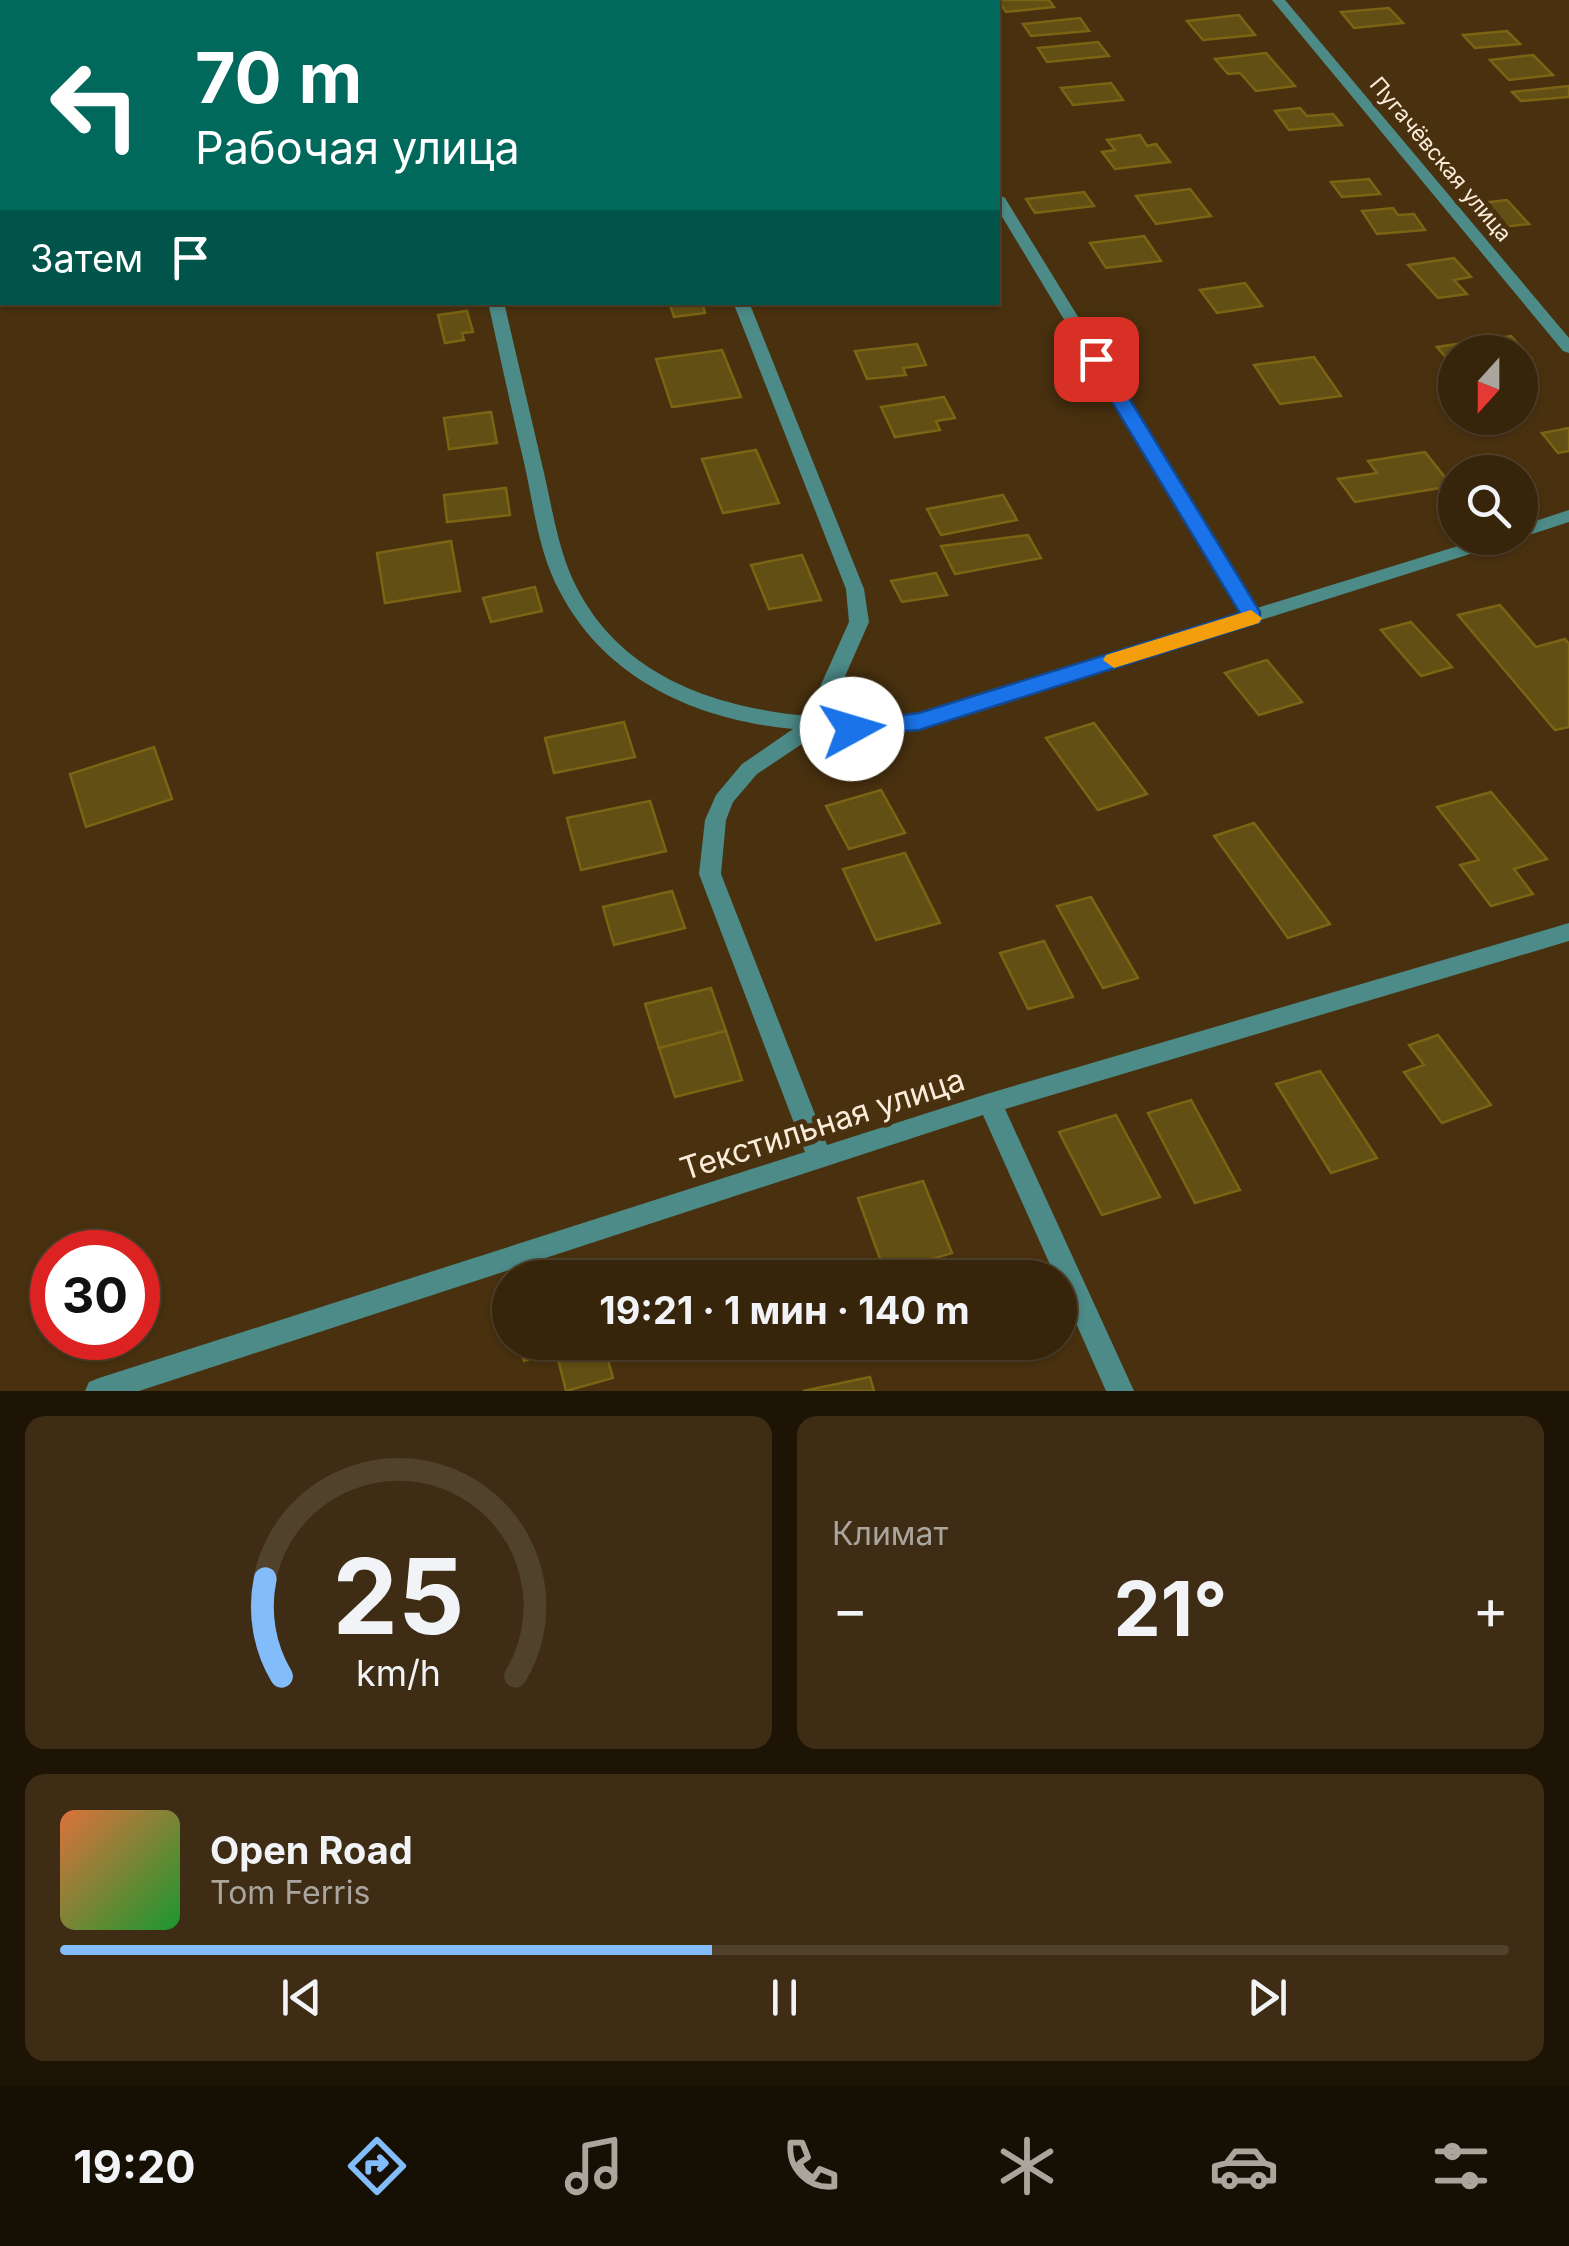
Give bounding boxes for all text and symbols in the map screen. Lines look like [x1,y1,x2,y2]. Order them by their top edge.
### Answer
text: 70 m [195,35,362,120]
icon: left [30,40,160,170]
street label: Пугачёвская улица [1365,72,1517,246]
text: Рабочая улица [195,120,520,175]
icon: arrive [163,230,218,285]
text: Затем [30,235,143,281]
pin [1054,317,1139,402]
icon: arrive [1069,332,1124,387]
north arrow [1438,335,1538,435]
map controls [1438,335,1538,555]
button: search [1438,455,1538,555]
position arrow [800,677,904,781]
street label: Текстильная улица [675,1060,969,1188]
speed limit sign: 30 [30,1230,160,1360]
text: 19:21 · 1 мин · 140 m [599,1287,970,1333]
text: Климат [832,1514,948,1553]
text: 25 [333,1533,464,1659]
text: 21° [1113,1563,1228,1654]
text: − [832,1576,868,1642]
text: + [1473,1576,1509,1642]
text: km/h [356,1651,441,1695]
text: Open Road [210,1827,413,1873]
text: Tom Ferris [210,1873,370,1912]
icon: previous [274,1970,329,2025]
icon: pause [757,1970,812,2025]
icon: next [1240,1970,1295,2025]
icon: directions [342,2131,412,2201]
icon: music [559,2131,629,2201]
icon: phone [776,2131,846,2201]
icon: climate [992,2131,1062,2201]
icon: car [1209,2131,1279,2201]
icon: filters [1426,2131,1496,2201]
text: 19:20 [73,2139,196,2194]

